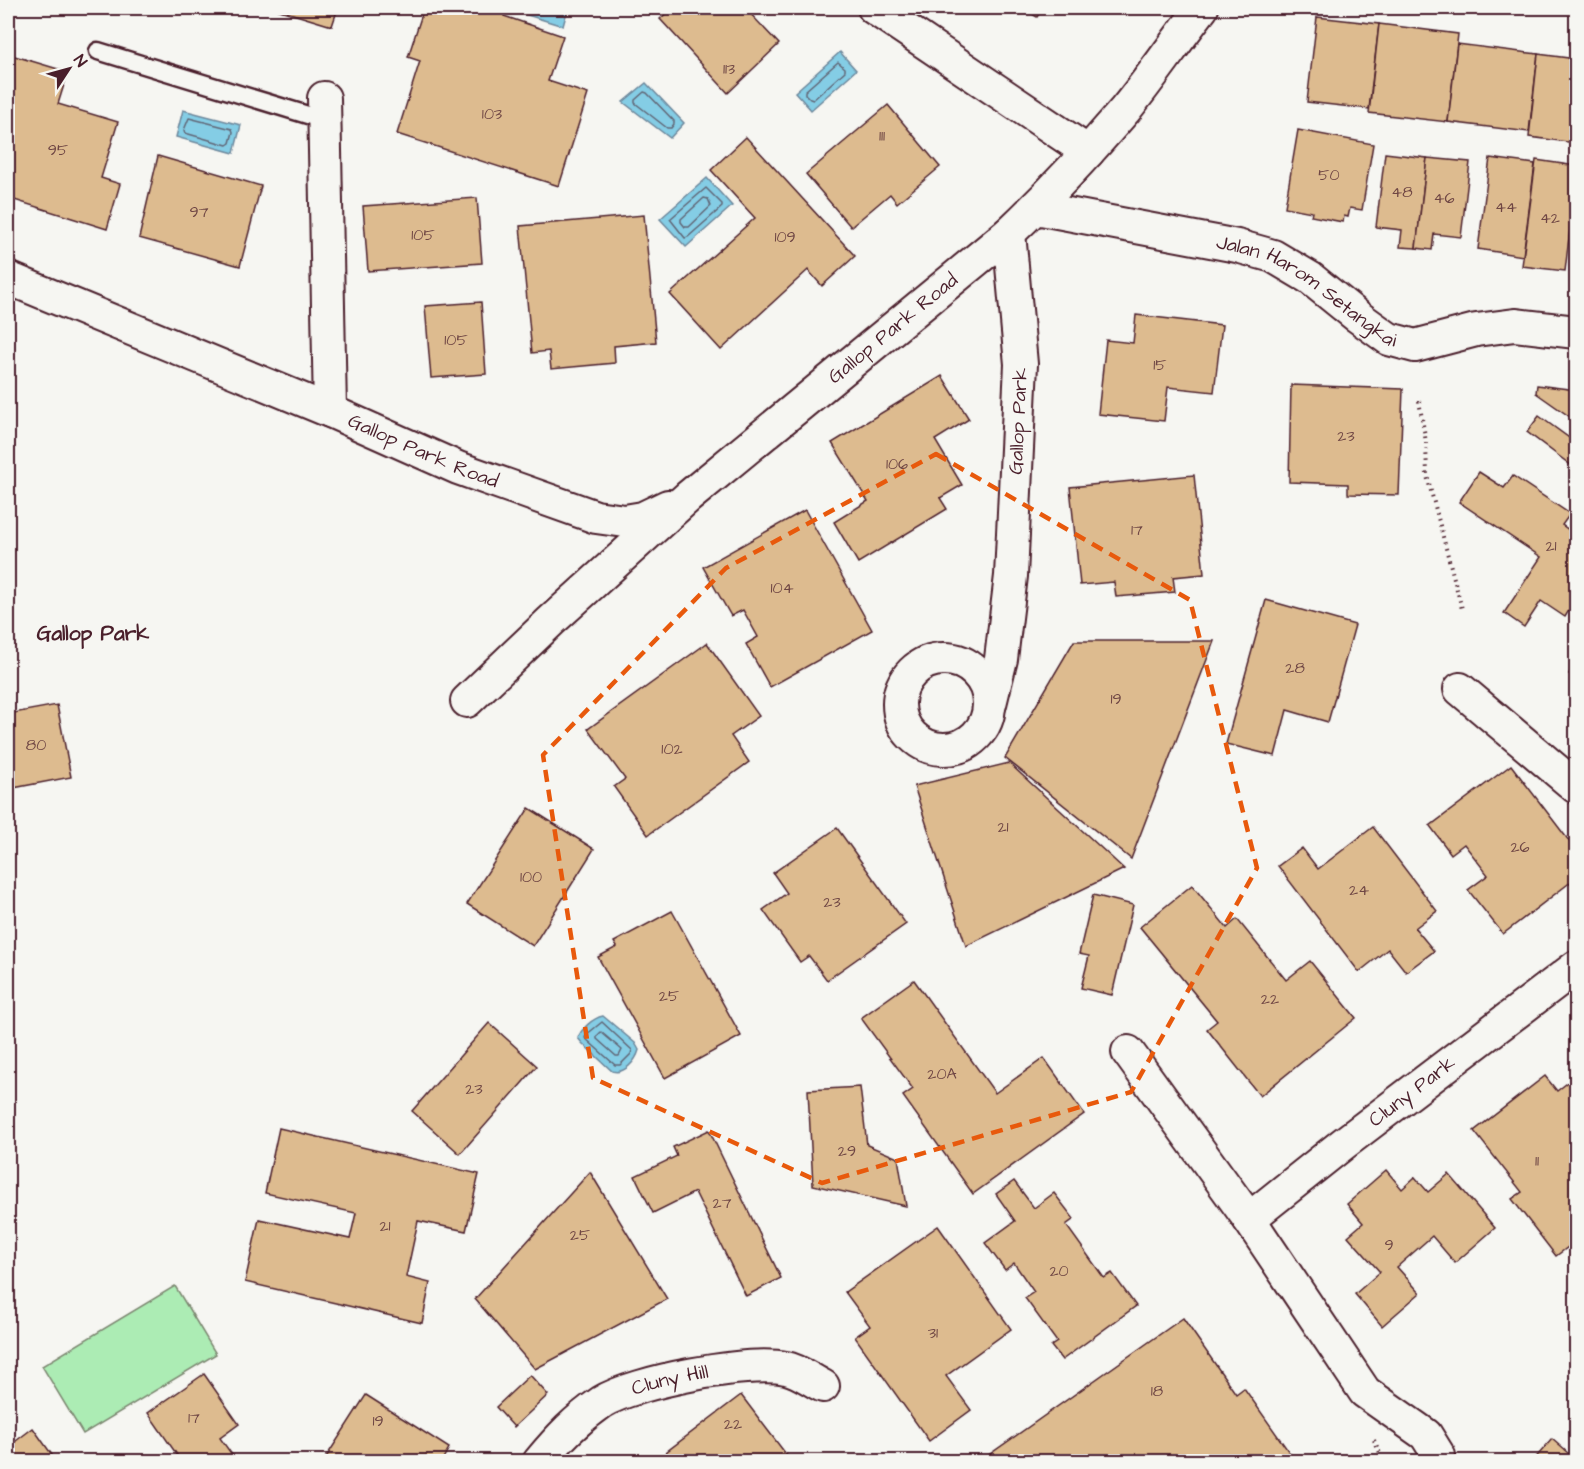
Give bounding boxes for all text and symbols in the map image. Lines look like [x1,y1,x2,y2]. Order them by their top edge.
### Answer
north arrow [39,39,99,99]
text: N [68,50,92,71]
house number: 113 [723,58,735,80]
house number: 103 [482,103,502,125]
house number: 111 [879,125,885,147]
house number: 95 [48,139,69,161]
house number: 50 [1318,164,1340,186]
house number: 48 [1391,181,1413,203]
house number: 46 [1434,187,1454,209]
house number: 44 [1495,196,1517,218]
house number: 97 [190,201,209,223]
house number: 42 [1540,207,1560,229]
house number: 105 [411,224,435,246]
house number: 109 [774,226,796,248]
street label: Jalan Harom Setangkai [1214,228,1401,354]
street label: Gallop Park Road [822,267,964,390]
house number: 105 [444,329,468,351]
house number: 15 [1153,354,1167,376]
street label: Gallop Park [1002,367,1035,475]
street label: Gallop Park Road [344,407,502,495]
house number: 23 [1337,425,1355,447]
house number: 106 [886,453,908,475]
house number: 17 [1131,519,1143,541]
house number: 21 [1545,535,1557,557]
house number: 104 [770,577,794,599]
district label: Gallop Park [37,619,149,649]
house number: 28 [1285,657,1305,679]
house number: 19 [1110,688,1122,710]
house number: 80 [26,734,46,756]
house number: 102 [661,738,683,760]
house number: 21 [997,816,1009,838]
house number: 26 [1510,836,1530,858]
house number: 100 [520,866,542,888]
house number: 24 [1349,879,1369,901]
house number: 23 [823,891,841,913]
house number: 25 [659,985,680,1007]
house number: 22 [1261,988,1279,1010]
street label: Cluny Park [1363,1049,1461,1134]
house number: 20A [927,1063,957,1085]
house number: 23 [465,1078,483,1100]
house number: 29 [838,1140,856,1162]
house number: 11 [1535,1150,1539,1172]
house number: 27 [713,1192,732,1214]
house number: 21 [379,1215,391,1237]
house number: 25 [570,1224,591,1246]
house number: 9 [1384,1234,1394,1256]
house number: 20 [1049,1260,1069,1282]
house number: 31 [928,1322,938,1344]
street label: Cluny Hill [628,1358,710,1403]
house number: 18 [1151,1380,1163,1402]
house number: 17 [188,1407,200,1429]
house number: 19 [372,1410,384,1432]
house number: 22 [724,1413,742,1435]

